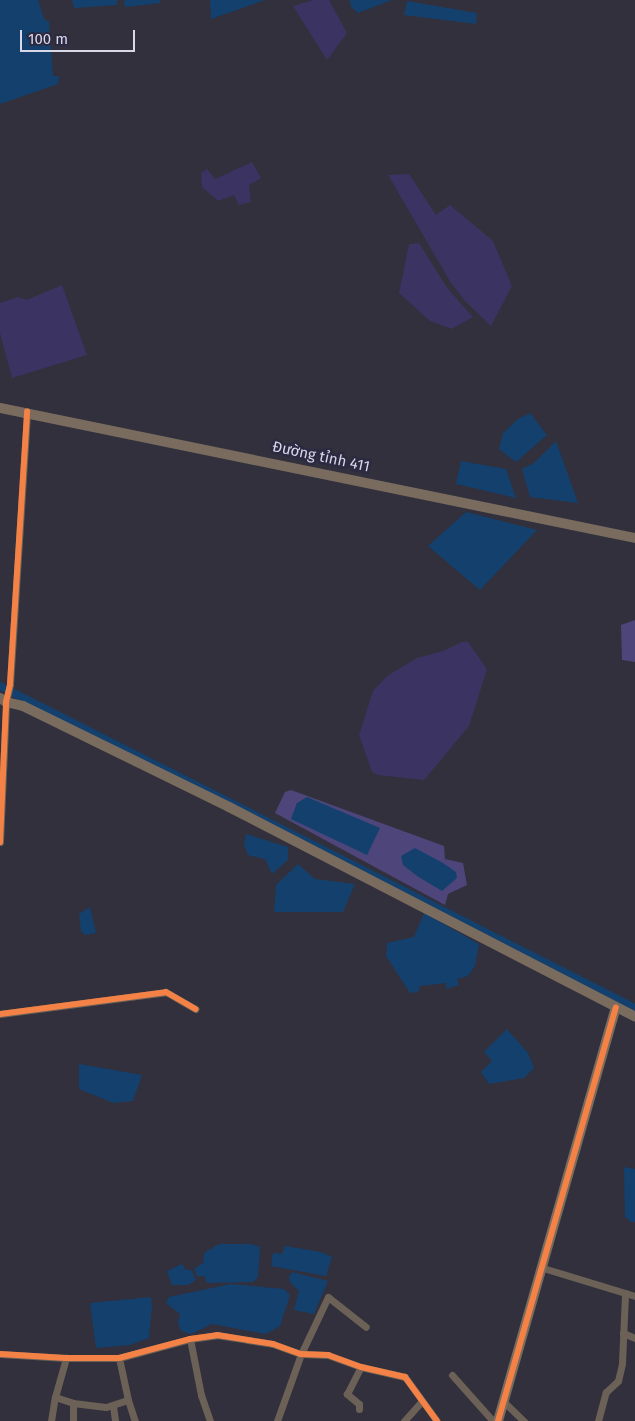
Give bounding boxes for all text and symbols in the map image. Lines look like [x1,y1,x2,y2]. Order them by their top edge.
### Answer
scale bar [22,20,138,52]
text: 100 m [28,30,68,48]
street label: Đường tỉnh 411 [271,438,371,476]

